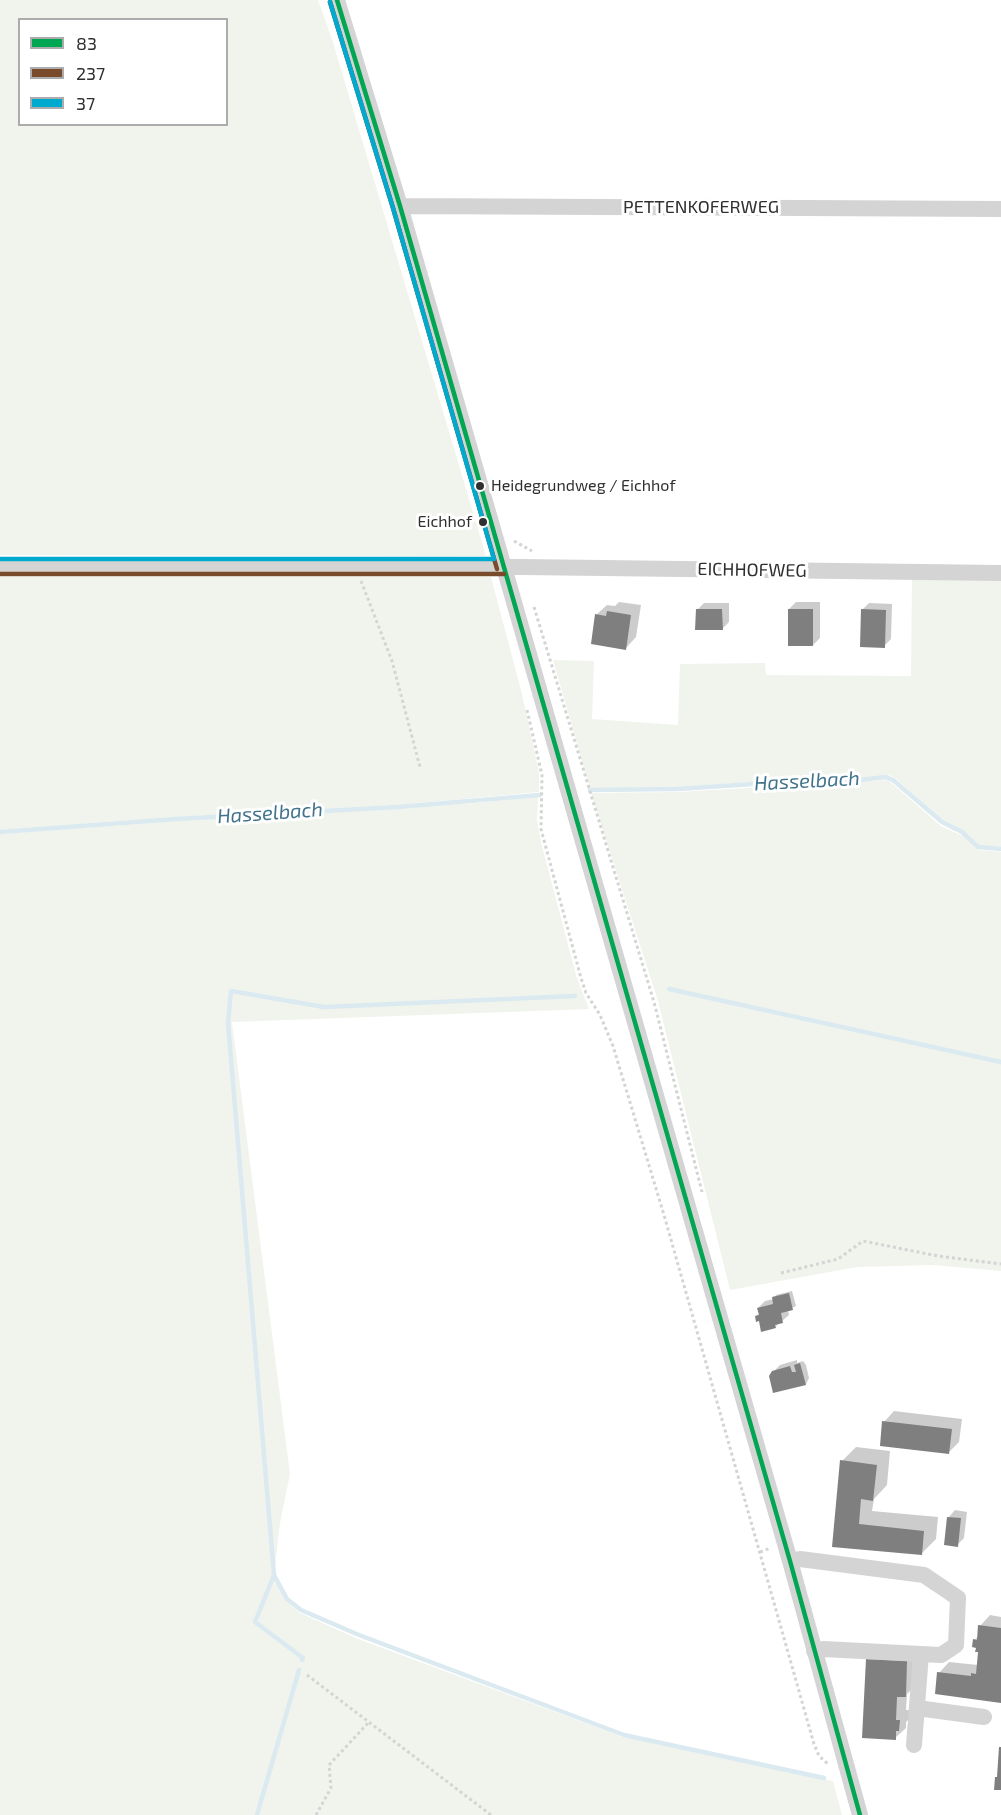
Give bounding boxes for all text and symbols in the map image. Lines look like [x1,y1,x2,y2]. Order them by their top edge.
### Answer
legend [18,18,228,126]
text: 83 [76,32,97,54]
text: 237 [76,62,105,84]
text: 37 [76,92,95,114]
street label: PETTENKOFERWEG [623,196,779,218]
place label: Heidegrundweg / Eichhof [491,476,675,496]
marker: Heidegrundweg / Eichhof [474,480,486,492]
place label: Eichhof [418,512,472,532]
marker: Eichhof [477,516,489,528]
street label: EICHHOFWEG [697,558,807,582]
water label: Hasselbach [754,766,860,796]
water label: Hasselbach [216,797,324,829]

